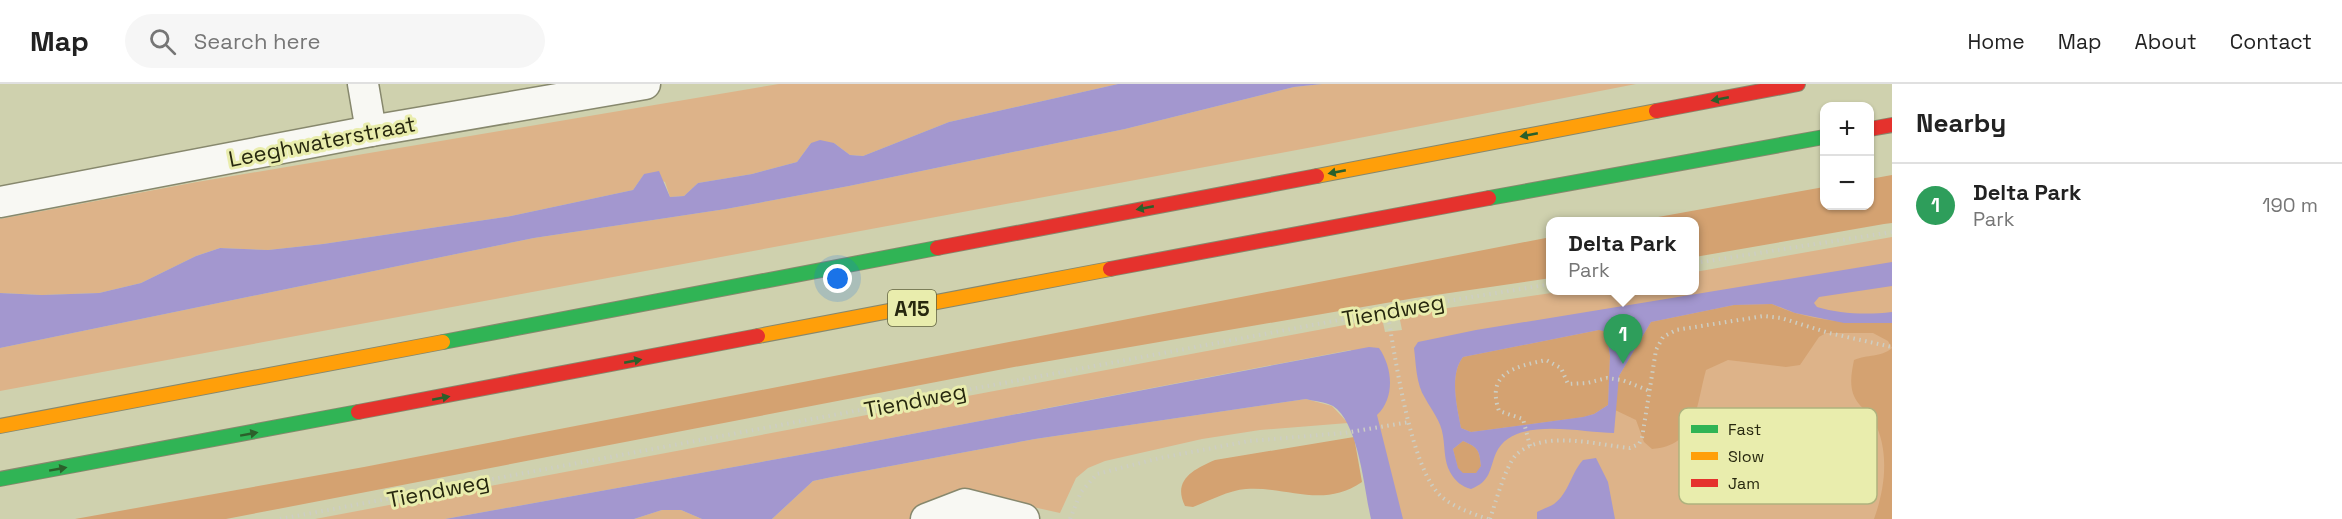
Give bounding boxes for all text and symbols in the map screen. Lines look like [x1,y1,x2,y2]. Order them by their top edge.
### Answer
search box [125,14,545,68]
text: Map [30,23,89,59]
icon: search [146,25,179,58]
text: Search here [194,27,321,55]
text: Home [1967,28,2025,55]
text: Map [2058,28,2102,55]
text: About [2135,28,2197,55]
text: Contact [2230,28,2312,55]
one-way arrow [1710,95,1729,104]
map controls [1820,102,1874,210]
button: + [1820,102,1874,156]
text: Nearby [1916,106,2006,140]
street label: Leeghwaterstraat [226,109,418,173]
one-way arrow [1519,131,1538,140]
button: − [1820,156,1874,210]
one-way arrow [1327,168,1346,177]
text: Delta Park [1973,178,2081,206]
text: 1 [1931,192,1940,218]
text: 190 m [2262,192,2318,218]
one-way arrow [1136,204,1155,213]
text: Park [1973,206,2015,232]
popup [1546,217,1699,295]
text: Delta Park [1568,229,1677,257]
text: Park [1568,257,1610,283]
your location [823,264,852,293]
street label: Tiendweg [1340,287,1446,333]
road number: A15 [888,290,936,326]
pin: 1 [1604,314,1642,364]
one-way arrow [623,356,642,365]
street label: Tiendweg [862,376,968,424]
one-way arrow [432,393,451,402]
legend [1679,408,1877,504]
text: Fast [1728,419,1761,440]
one-way arrow [240,429,259,438]
text: Slow [1728,446,1764,467]
one-way arrow [48,464,67,473]
street label: Tiendweg [385,466,491,514]
text: Jam [1728,473,1760,494]

